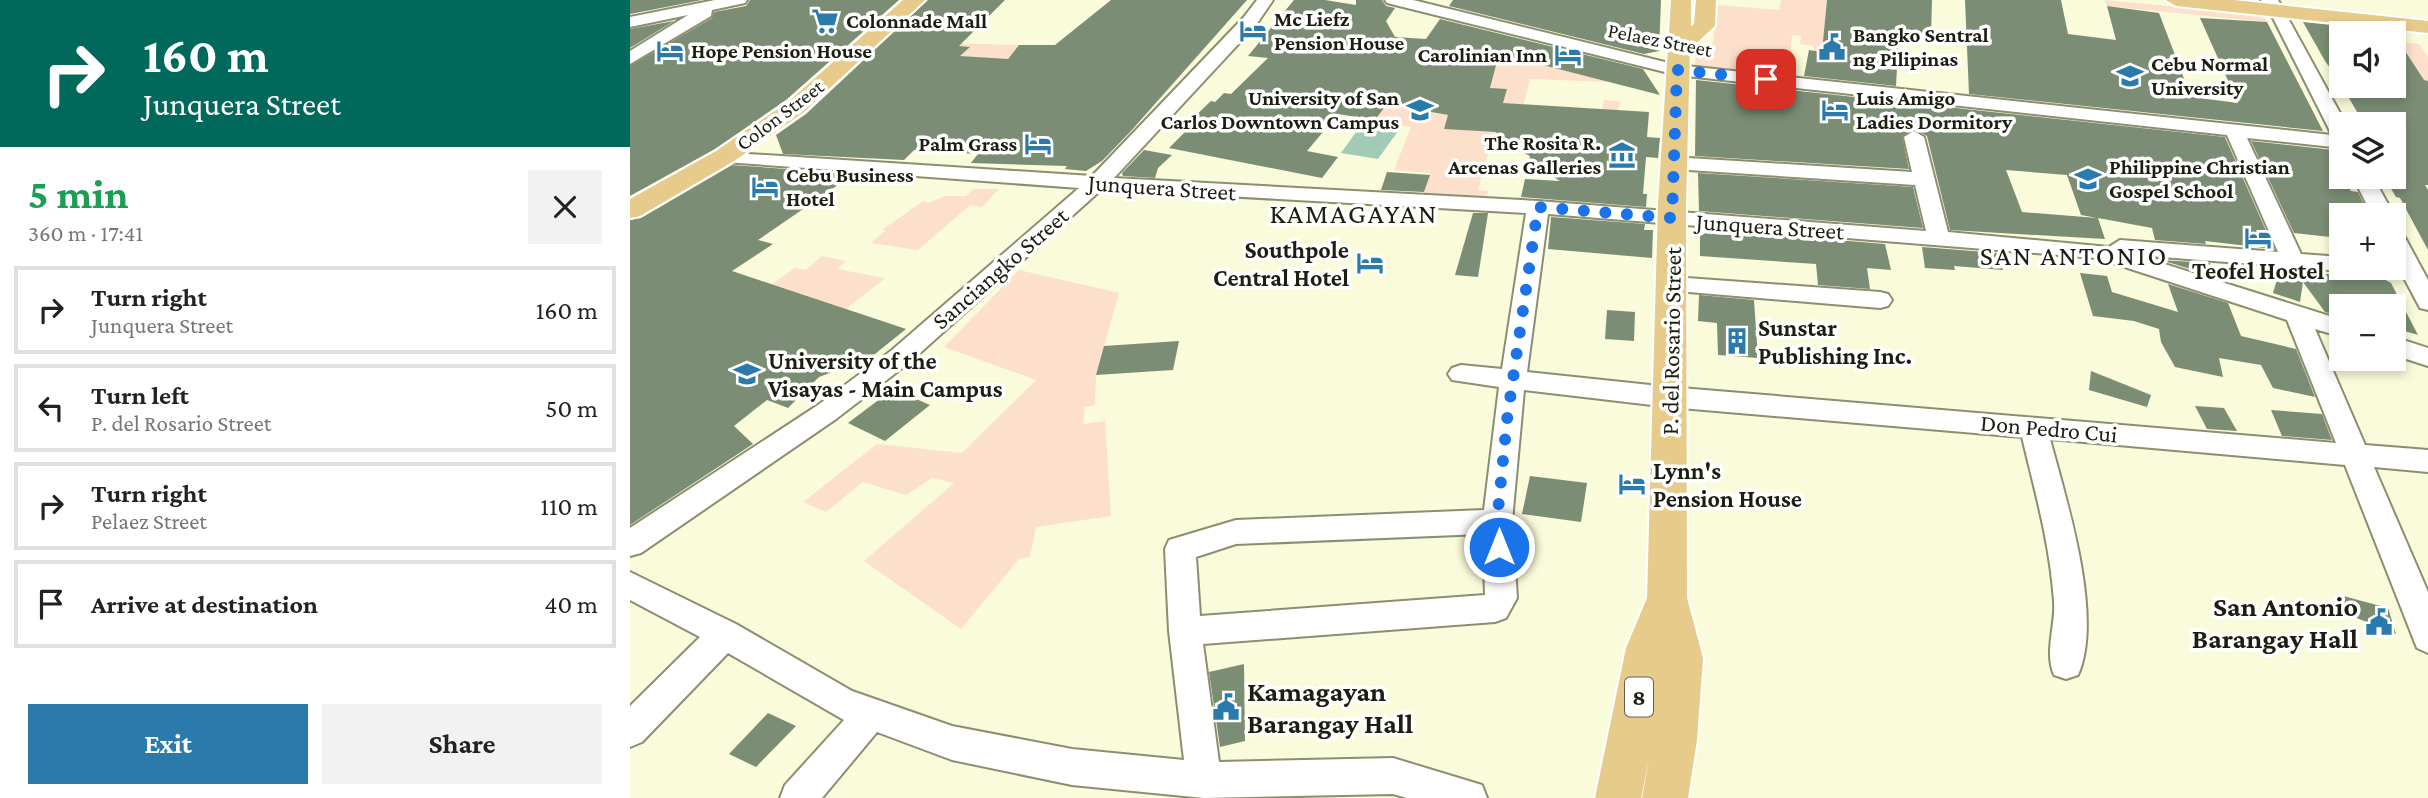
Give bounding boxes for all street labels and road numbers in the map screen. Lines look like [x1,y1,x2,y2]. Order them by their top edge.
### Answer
street label: Pelaez Street [1606,18,1715,62]
street label: Colon Street [732,74,829,156]
street label: Junquera Street [1085,168,1238,206]
street label: Sanciangko Street [927,201,1074,334]
street label: Junquera Street [1693,207,1846,245]
street label: P. del Rosario Street [1656,246,1686,435]
street label: Don Pedro Cui [1979,409,2119,447]
road number: 8 [1625,678,1653,716]

